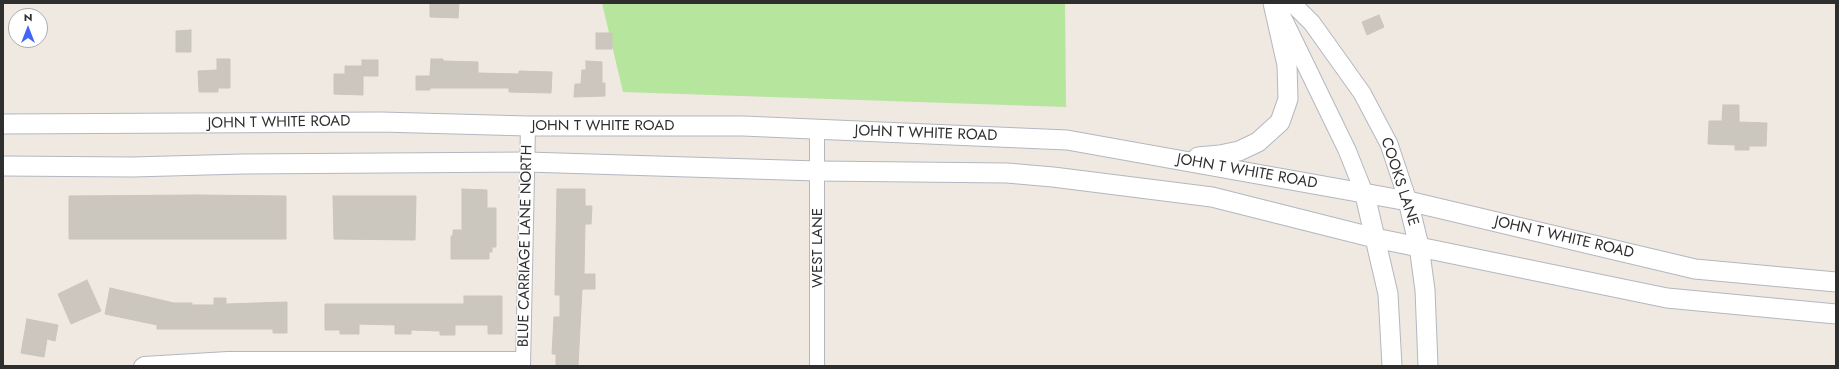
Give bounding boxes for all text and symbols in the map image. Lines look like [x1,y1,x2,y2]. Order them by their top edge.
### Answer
north arrow [8,8,48,48]
text: N [24,9,32,25]
street label: JOHN T WHITE ROAD [208,113,350,133]
street label: JOHN T WHITE ROAD [532,117,674,135]
street label: JOHN T WHITE ROAD [854,123,998,145]
street label: COOKS LANE [1376,135,1422,229]
street label: BLUE CARRIAGE LANE NORTH [515,145,537,347]
street label: JOHN T WHITE ROAD [1175,151,1319,193]
street label: WEST LANE [809,208,827,288]
street label: JOHN T WHITE ROAD [1492,213,1636,263]

